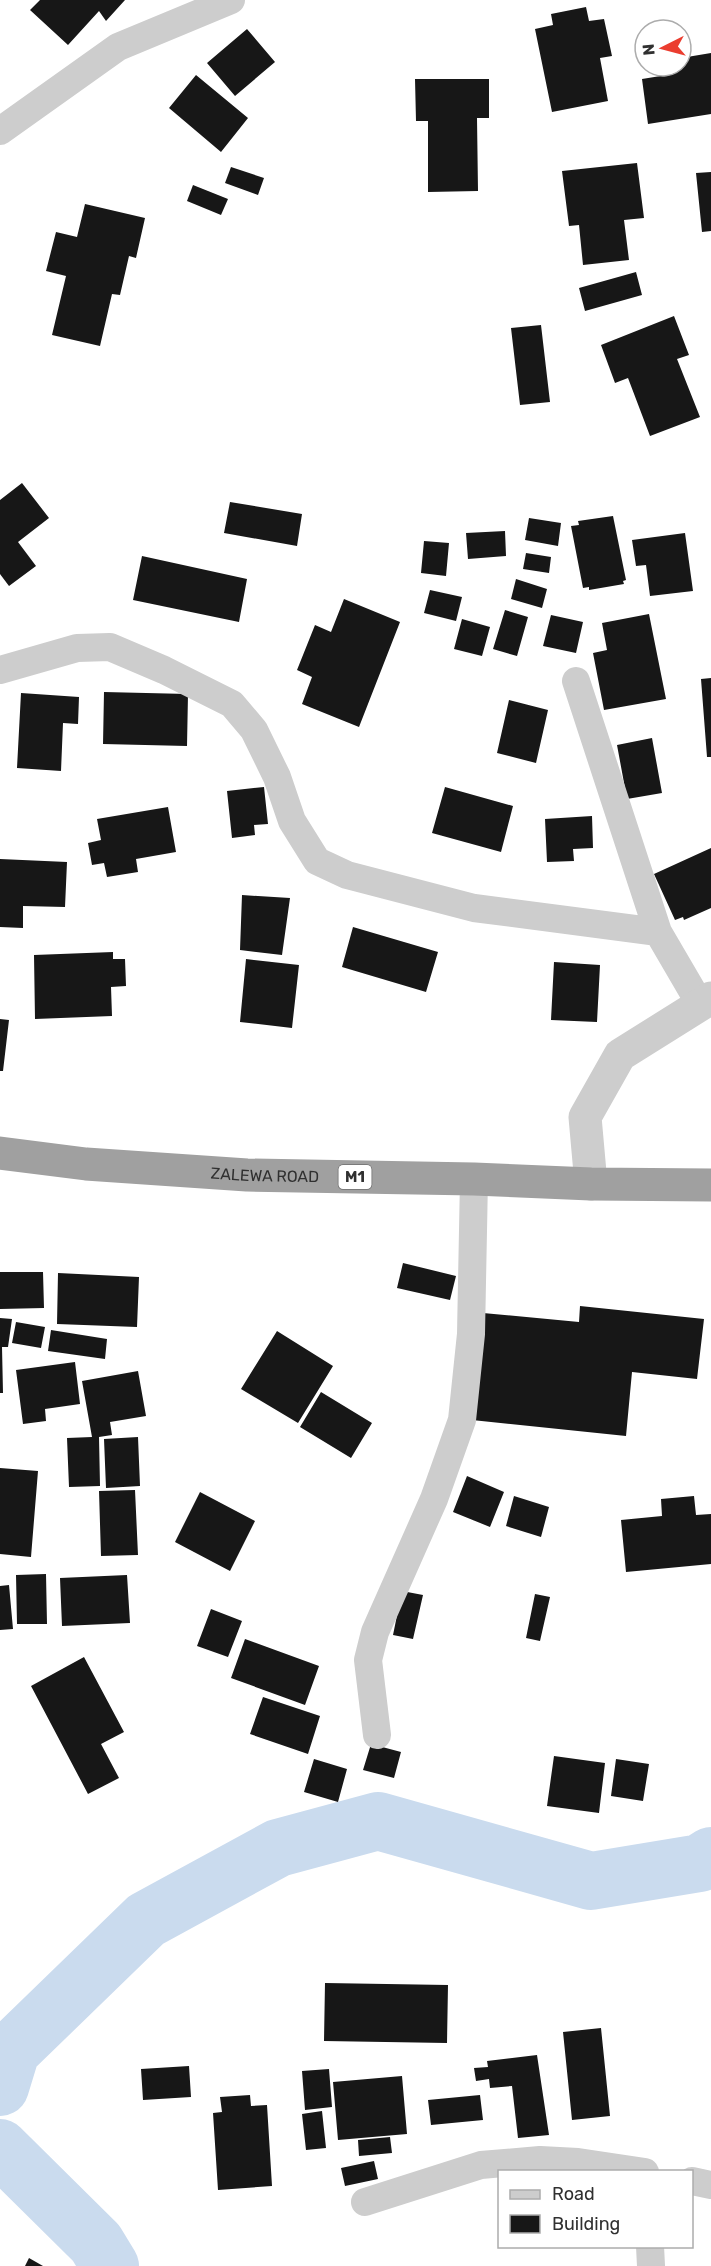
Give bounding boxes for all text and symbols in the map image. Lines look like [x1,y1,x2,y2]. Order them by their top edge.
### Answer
north arrow [633,18,693,78]
text: N [639,43,659,56]
street label: ZALEWA ROAD [210,1164,319,1186]
road number: M1 [338,1165,372,1189]
legend [498,2170,693,2248]
text: Road [552,2183,595,2205]
text: Building [552,2213,620,2235]

